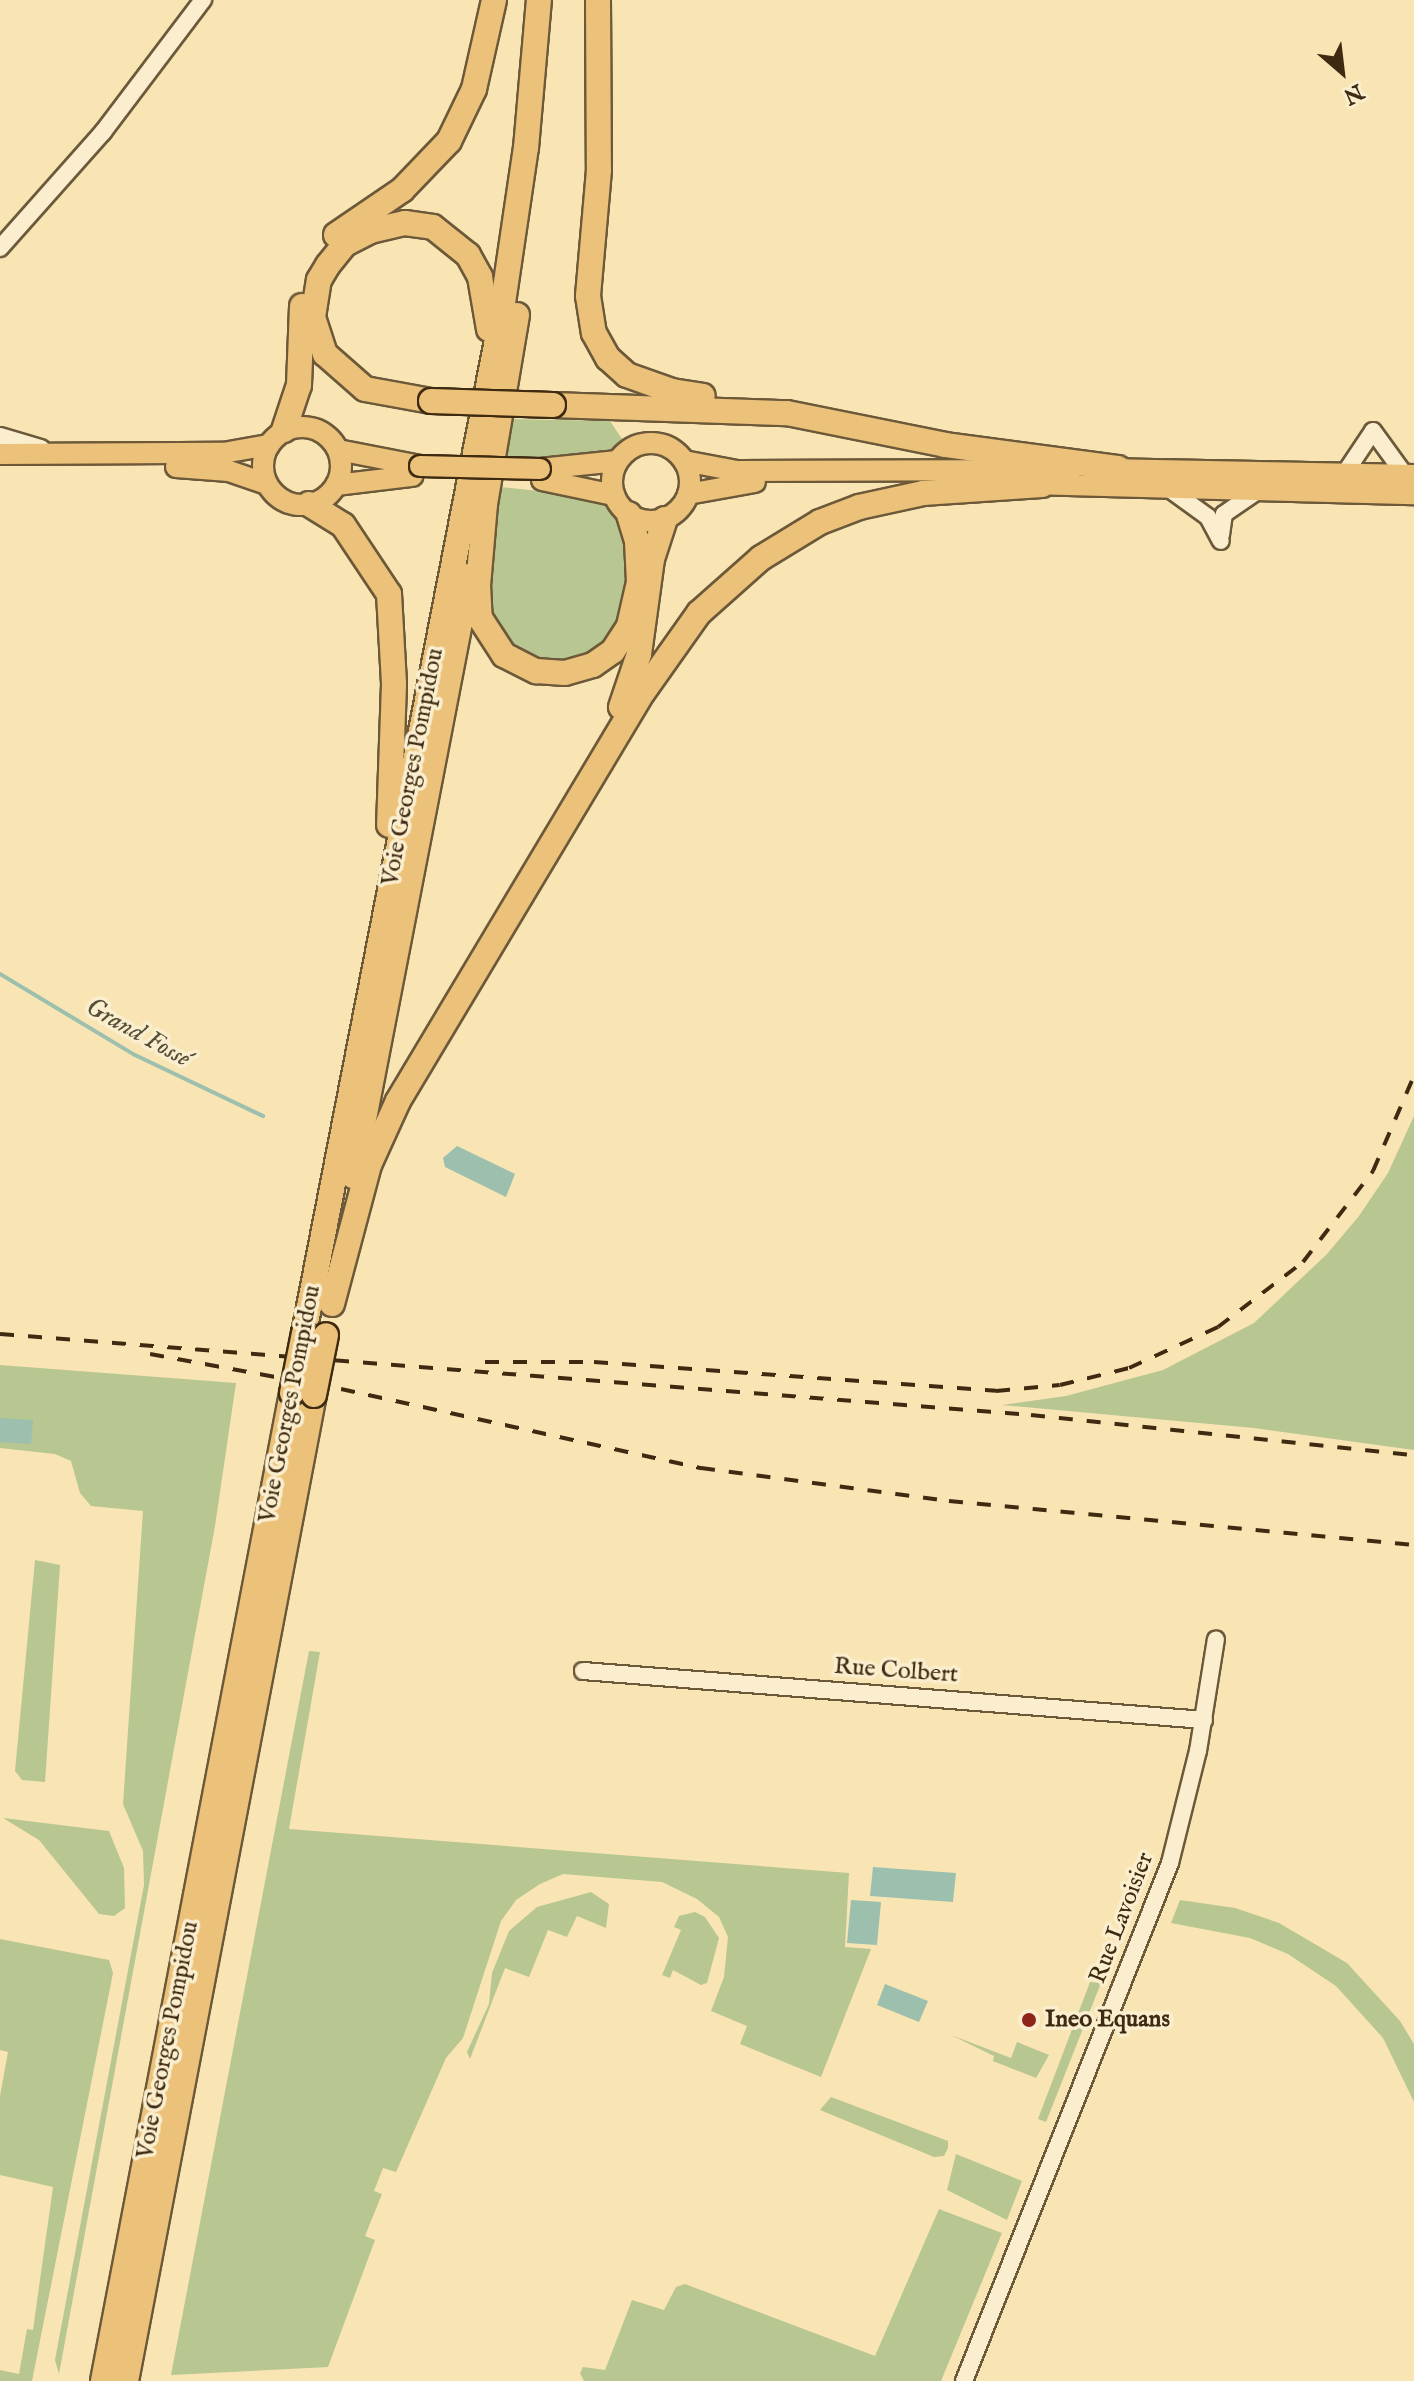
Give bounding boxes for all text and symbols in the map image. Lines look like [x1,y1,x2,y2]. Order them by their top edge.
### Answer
north arrow [1302,32,1382,112]
text: N [1338,76,1368,110]
street label: Voie Georges Pompidou [376,646,450,888]
water label: Grand Fossé [80,991,196,1075]
street label: Voie Georges Pompidou [253,1283,327,1525]
street label: Rue Colbert [833,1652,959,1690]
street label: Rue Lavoisier [1084,1848,1160,1988]
street label: Voie Georges Pompidou [131,1919,205,2161]
place label: Ineo Equans [1045,2006,1170,2034]
marker: Ineo Equans [1020,2011,1038,2029]

